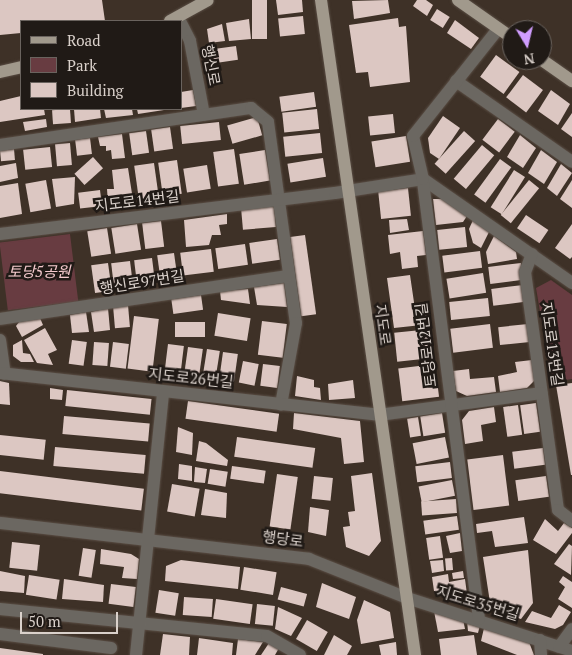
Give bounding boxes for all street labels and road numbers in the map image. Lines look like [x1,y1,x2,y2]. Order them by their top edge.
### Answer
street label: 행신로 [198,43,224,87]
street label: 지도로14번길 [94,187,180,215]
street label: 행신로97번길 [99,266,185,298]
street label: 지도로13번길 [537,301,567,387]
street label: 토당로12번길 [412,302,440,388]
street label: 지도로 [371,303,395,347]
street label: 지도로26번길 [148,365,234,391]
street label: 행당로 [261,528,305,550]
street label: 지도로35번길 [435,582,521,624]

